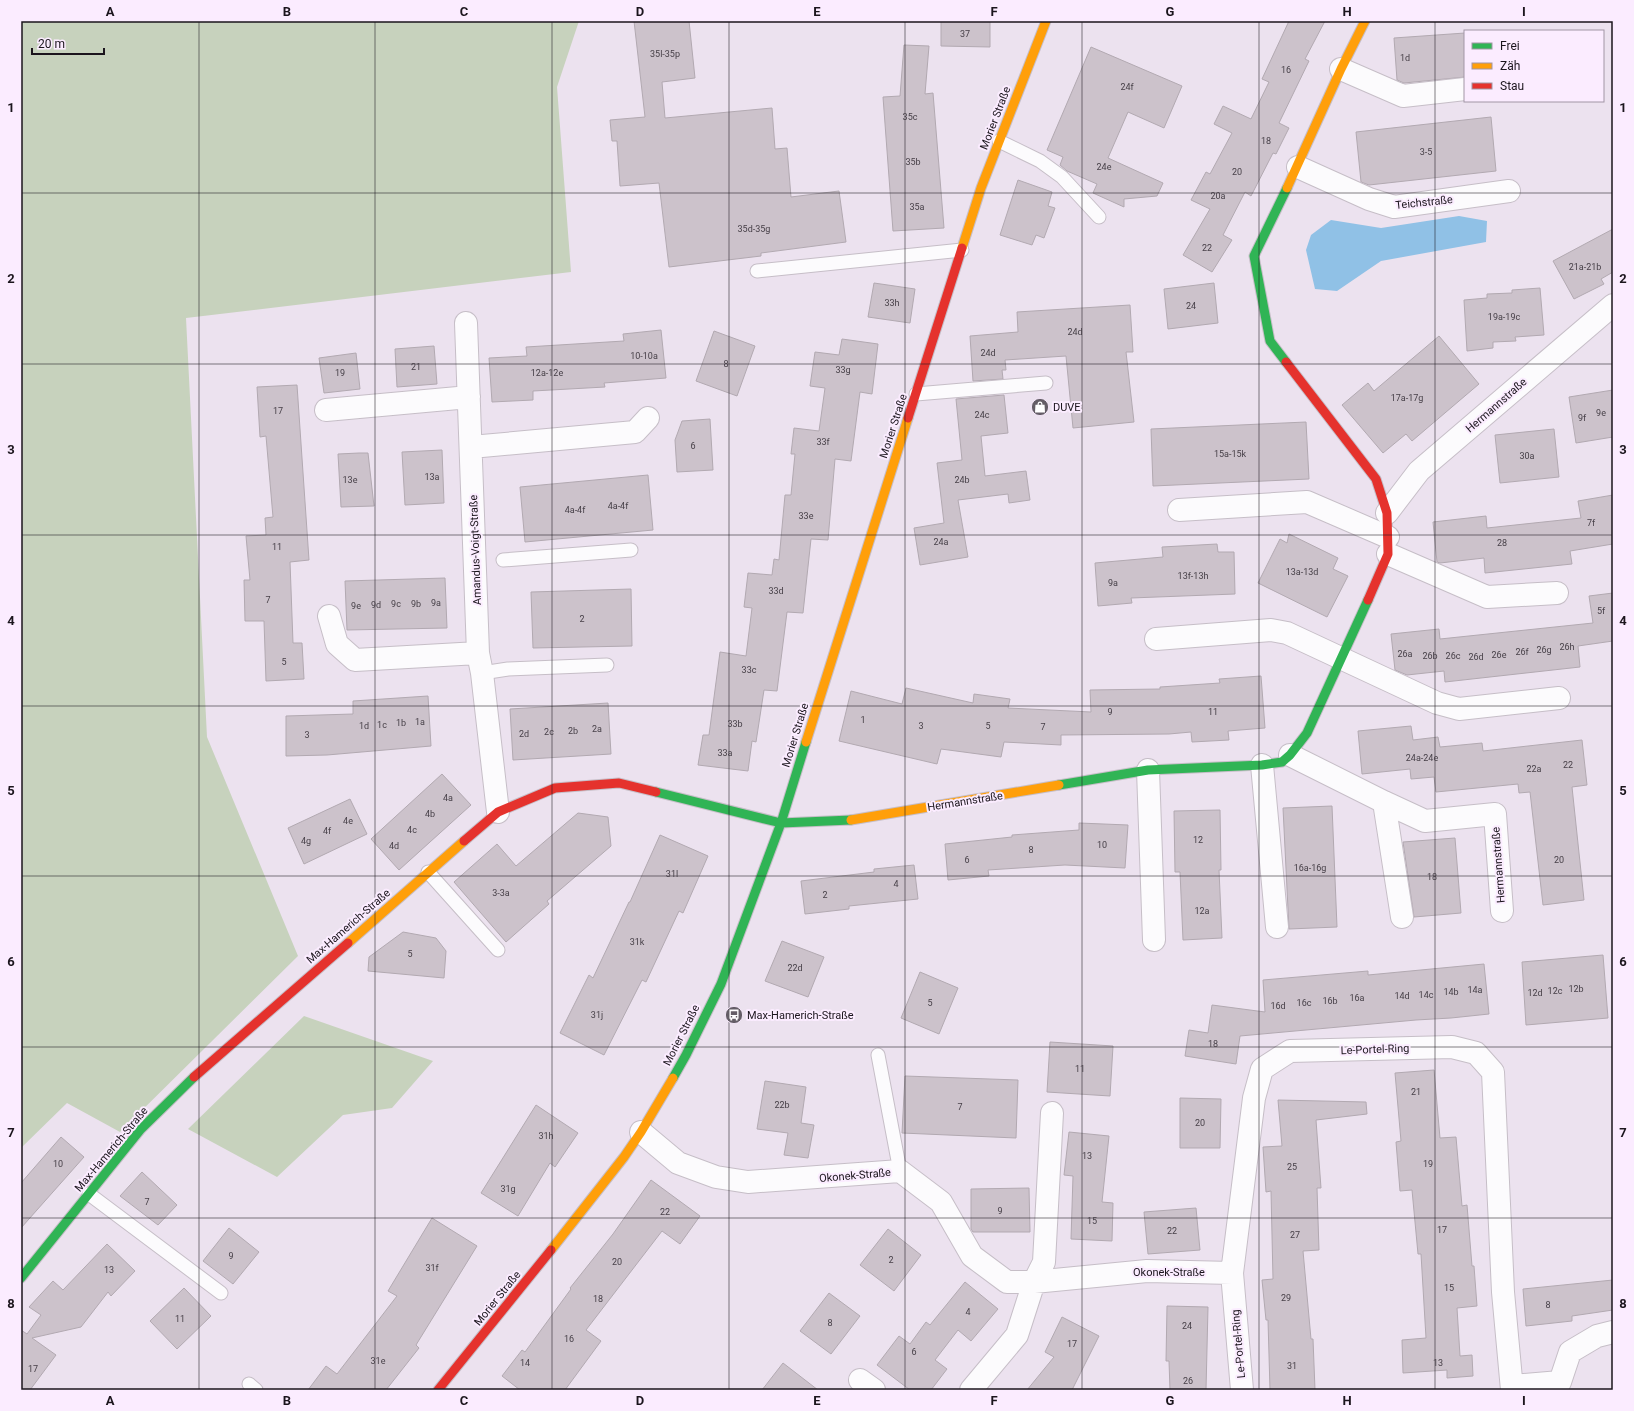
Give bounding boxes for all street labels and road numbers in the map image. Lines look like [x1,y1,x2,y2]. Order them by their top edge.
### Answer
street label: Morier Straße [977,85,1014,152]
street label: Teichstraße [1395,193,1453,212]
street label: Hermannstraße [1463,375,1530,435]
street label: Morier Straße [877,392,910,460]
street label: Amandus-Voigt-Straße [467,494,484,605]
street label: Morier Straße [780,701,811,769]
street label: Hermannstraße [926,789,1004,814]
street label: Hermannstraße [1489,826,1508,903]
street label: Max-Hamerich-Straße [304,886,393,966]
street label: Morier Straße [661,1002,702,1068]
street label: Le-Portel-Ring [1340,1042,1410,1057]
street label: Max-Hamerich-Straße [72,1104,151,1194]
street label: Okonek-Straße [819,1166,892,1185]
street label: Okonek-Straße [1133,1266,1205,1279]
street label: Morier Straße [471,1268,523,1328]
street label: Le-Portel-Ring [1229,1309,1248,1379]

